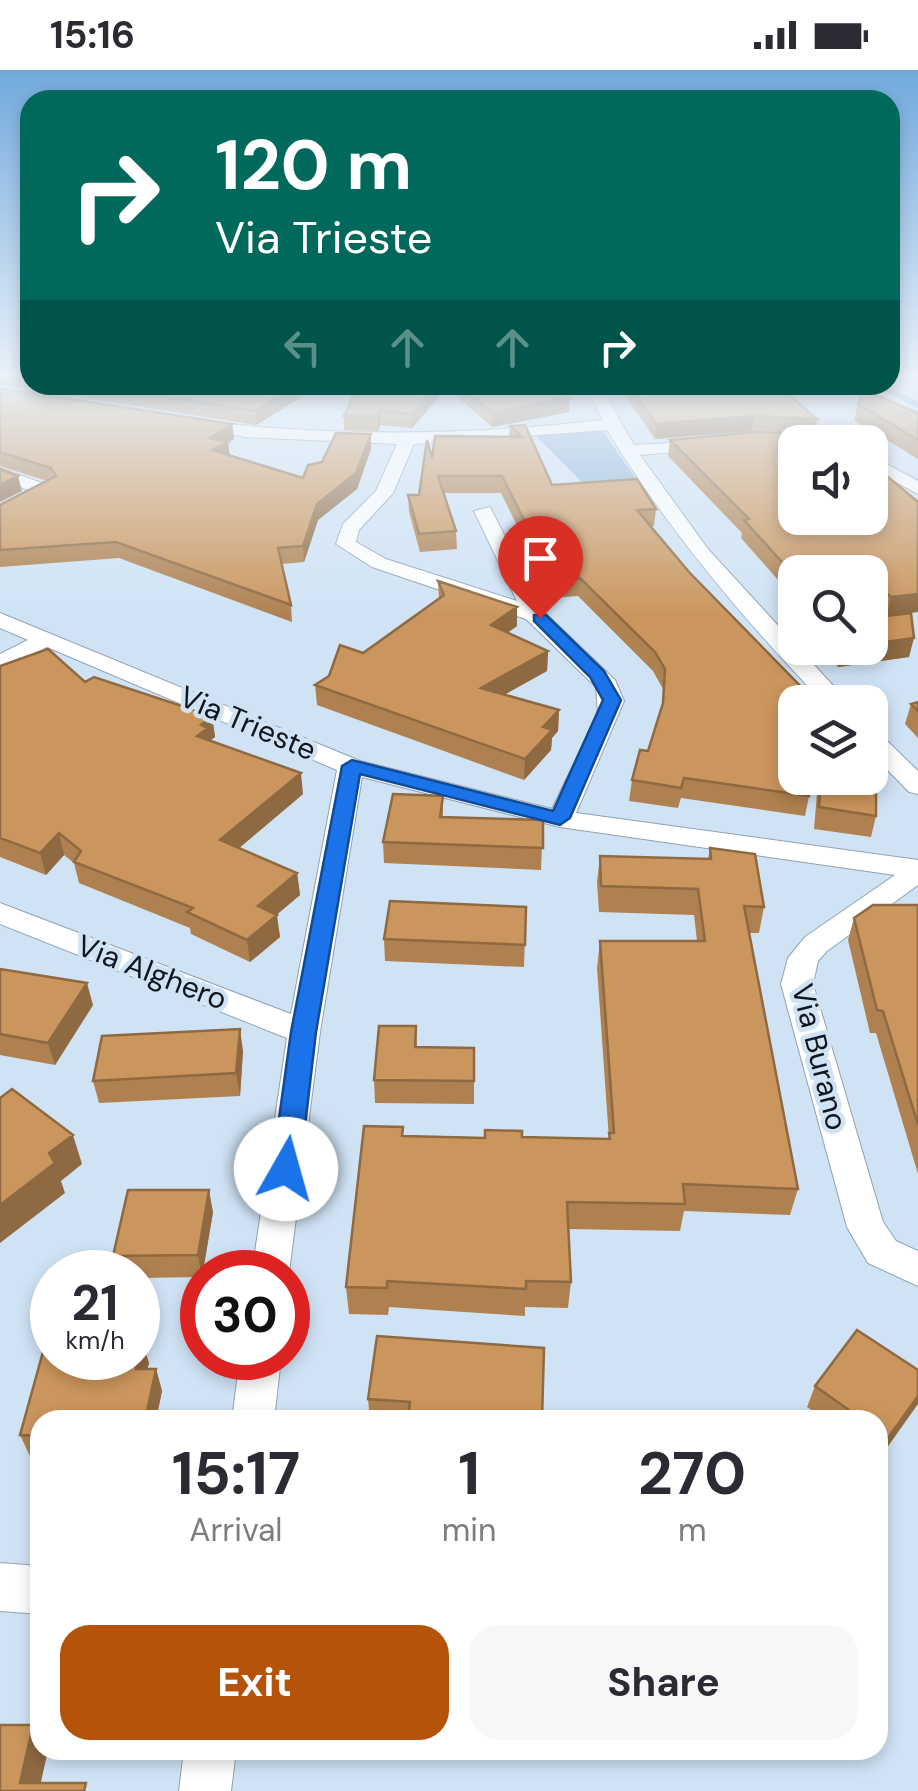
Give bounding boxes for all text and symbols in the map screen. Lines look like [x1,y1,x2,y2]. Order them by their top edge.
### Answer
text: 15:16 [50,10,135,60]
text: 120 m [215,120,412,211]
icon: right [50,130,180,260]
text: Via Trieste [215,208,432,267]
icon: left [275,320,330,375]
icon: ahead [380,320,435,375]
icon: ahead [485,320,540,375]
icon: right [590,320,645,375]
map controls [778,425,888,795]
button: sound [778,425,888,535]
pin [498,516,583,619]
icon: arrive [513,531,568,586]
button: search [778,555,888,665]
street label: Via Trieste [174,677,322,769]
button: layers [778,685,888,795]
street label: Via Alghero [71,926,233,1018]
street label: Via Burano [783,980,857,1134]
position arrow [234,1117,338,1221]
speed limit sign: 30 [180,1250,310,1380]
text: 21 [71,1270,119,1336]
text: km/h [65,1324,125,1357]
text: 15:17 [172,1434,300,1513]
text: 1 [458,1434,480,1513]
text: 270 [638,1434,746,1513]
text: Arrival [189,1509,283,1551]
text: min [442,1509,496,1551]
text: m [678,1509,706,1551]
button: Exit [60,1625,449,1740]
button: Share [469,1625,858,1740]

